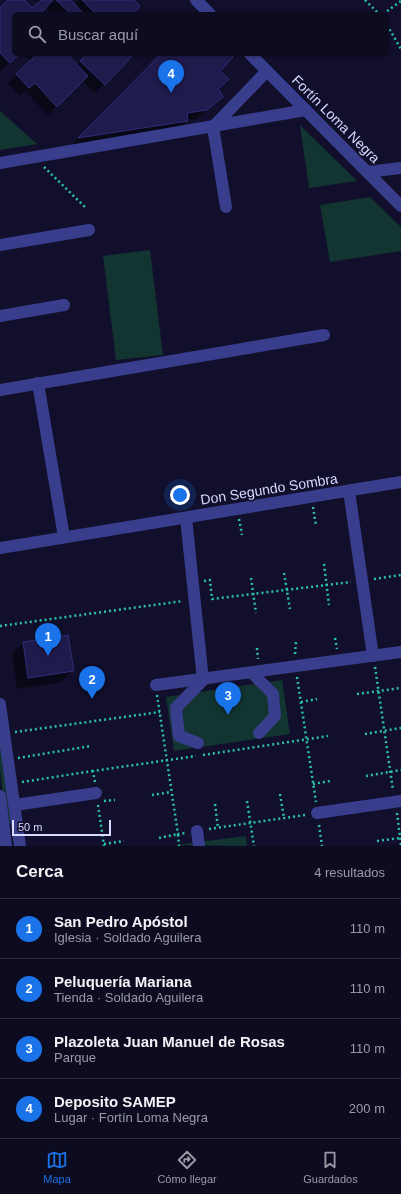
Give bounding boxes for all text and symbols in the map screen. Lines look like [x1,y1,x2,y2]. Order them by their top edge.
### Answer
search box [12,12,389,56]
icon: search [26,23,48,45]
text: Buscar aquí [58,26,138,43]
pin: 4 [158,60,184,93]
street label: Fortín Loma Negra [289,72,383,166]
street label: Don Segundo Sombra [199,470,339,508]
your location [170,485,190,505]
pin: 1 [35,623,61,656]
pin: 2 [79,666,105,699]
pin: 3 [215,682,241,715]
scale bar [12,818,111,837]
text: 50 m [18,821,42,833]
text: Cerca [16,862,63,881]
text: 4 resultados [314,865,385,880]
text: San Pedro Apóstol [54,913,188,930]
text: 1 [25,921,33,936]
text: 110 m [350,921,385,936]
text: Iglesia · Soldado Aguilera [54,930,201,945]
text: Peluquería Mariana [54,973,192,990]
text: 2 [25,981,33,996]
text: 110 m [350,981,385,996]
text: Tienda · Soldado Aguilera [54,990,203,1005]
text: Plazoleta Juan Manuel de Rosas [54,1033,285,1050]
text: 3 [25,1041,33,1056]
text: 110 m [350,1041,385,1056]
text: Parque [54,1050,96,1065]
text: Deposito SAMEP [54,1093,176,1110]
text: 4 [25,1101,33,1116]
text: 200 m [349,1101,385,1116]
text: Lugar · Fortín Loma Negra [54,1110,208,1125]
tab: Mapa [43,1149,71,1185]
tab: Cómo llegar [157,1149,217,1185]
tab: Guardados [303,1149,358,1185]

